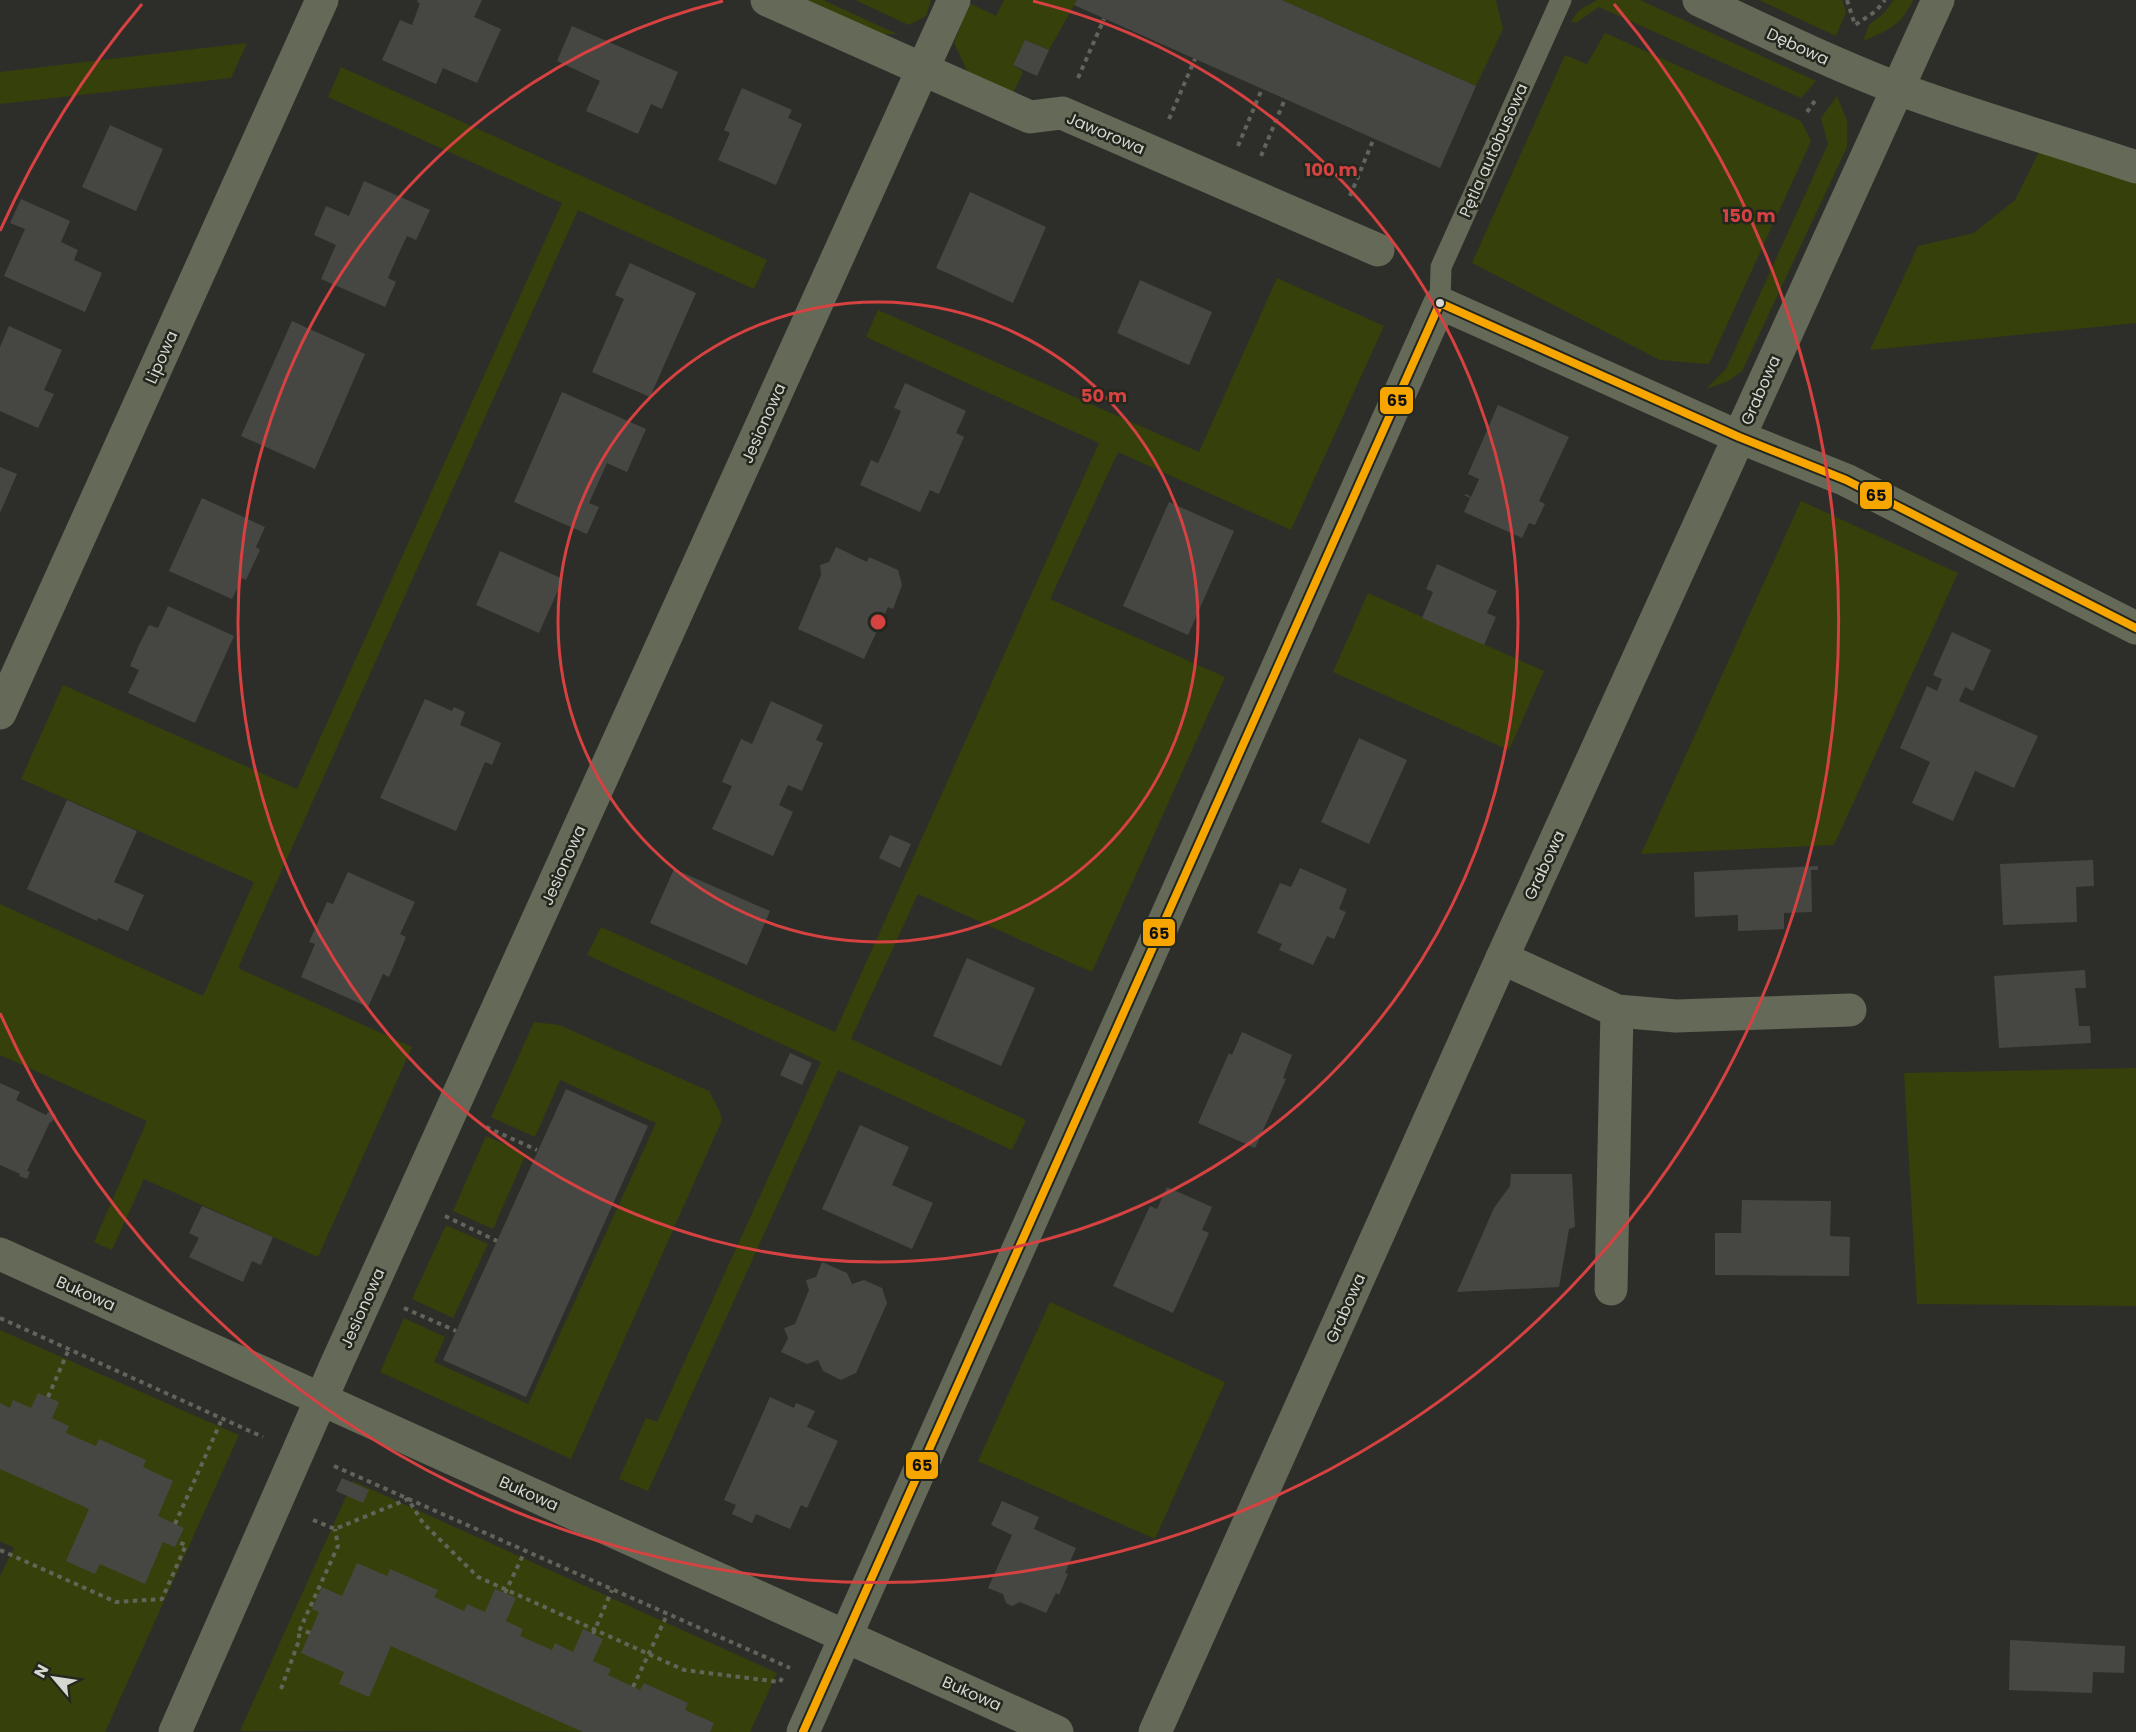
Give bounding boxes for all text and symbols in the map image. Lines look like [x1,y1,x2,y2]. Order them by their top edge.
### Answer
street label: Dębowa [1763,22,1833,71]
street label: Pętla autobusowa [1454,79,1533,221]
street label: Jaworowa [1063,107,1148,160]
text: 100 m [1304,157,1358,182]
text: 150 m [1722,203,1776,228]
unlabelled marker [1434,297,1446,309]
street label: Lipowa [140,327,183,387]
street label: Grabowa [1735,352,1786,429]
street label: Jesionowa [736,380,791,467]
text: 50 m [1081,383,1127,408]
line badge: 65 [1379,386,1414,415]
text: 65 [1387,389,1407,412]
line badge: 65 [1859,481,1893,510]
text: 65 [1866,484,1886,507]
centre of rings [868,612,888,632]
street label: Jesionowa [536,822,591,909]
street label: Grabowa [1518,827,1571,904]
line badge: 65 [1142,918,1176,947]
text: 65 [1149,922,1169,945]
street label: Jesionowa [335,1265,390,1352]
street label: Bukowa [53,1270,119,1317]
street label: Grabowa [1320,1270,1371,1347]
line badge: 65 [905,1451,939,1480]
text: 65 [912,1454,932,1477]
street label: Bukowa [496,1470,562,1517]
north arrow [24,1648,84,1708]
text: N [28,1660,54,1682]
street label: Bukowa [939,1670,1005,1717]

